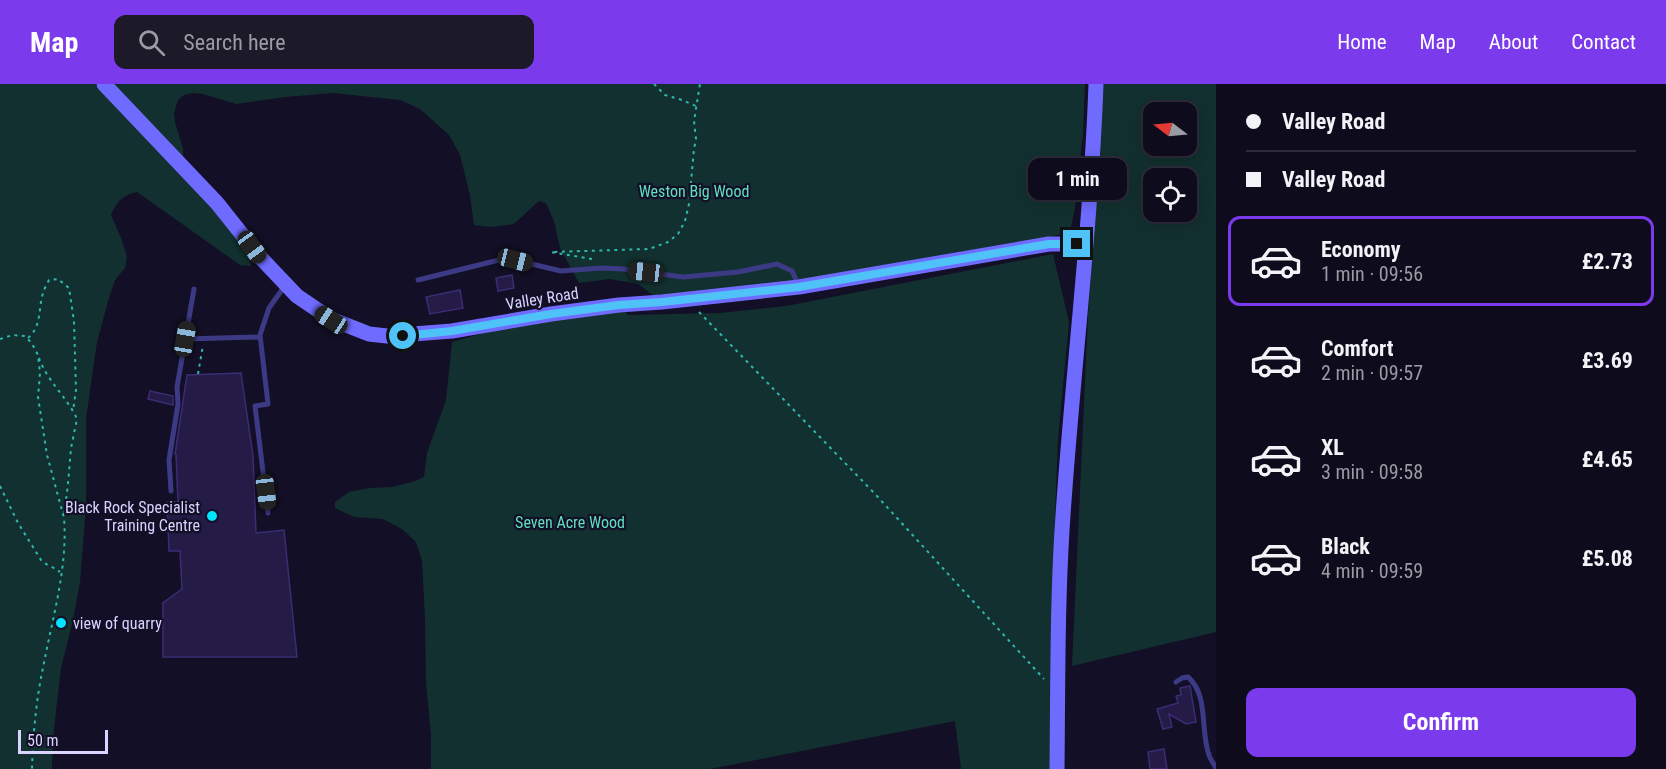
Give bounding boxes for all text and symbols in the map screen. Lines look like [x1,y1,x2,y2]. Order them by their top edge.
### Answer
search box [114,15,534,69]
text: Map [30,26,78,59]
icon: search [135,26,168,59]
text: Search here [183,30,286,55]
text: Home [1337,30,1387,54]
text: Map [1420,30,1456,54]
text: About [1489,30,1538,54]
text: Contact [1571,30,1636,54]
north arrow [1143,102,1197,156]
map controls [1143,102,1197,222]
text: Valley Road [1282,109,1385,134]
callout: 1 min [1028,157,1126,199]
text: 1 min [1055,167,1100,191]
text: Valley Road [1282,167,1385,192]
button: locate [1143,168,1197,222]
park label: Weston Big Wood [639,182,749,201]
car [234,227,270,267]
route end [1063,230,1090,257]
icon: car [1249,234,1303,288]
text: Economy [1321,237,1401,262]
car [495,247,535,273]
text: £2.73 [1582,249,1633,274]
car [627,261,665,283]
text: 1 min · 09:56 [1321,262,1423,286]
street label: Valley Road [504,283,580,314]
car [311,303,351,337]
car [173,320,197,358]
route start [389,322,416,349]
icon: car [1249,333,1303,387]
text: Comfort [1321,336,1394,361]
text: £3.69 [1582,348,1633,373]
text: 2 min · 09:57 [1321,361,1423,385]
icon: car [1249,432,1303,486]
text: XL [1321,435,1344,460]
text: £4.65 [1582,447,1633,472]
text: 3 min · 09:58 [1321,460,1423,484]
car [255,473,277,511]
place label: Black Rock Specialist Training Centre [65,498,200,535]
marker: Black Rock Specialist Training Centre [205,509,219,523]
park label: Seven Acre Wood [515,513,625,532]
icon: car [1249,531,1303,585]
text: Black [1321,534,1370,559]
text: £5.08 [1582,546,1633,571]
text: 4 min · 09:59 [1321,559,1423,583]
place label: view of quarry [73,614,162,633]
marker: view of quarry [54,616,68,630]
button: Confirm [1246,688,1636,757]
scale bar [18,727,108,754]
text: 50 m [27,731,59,750]

